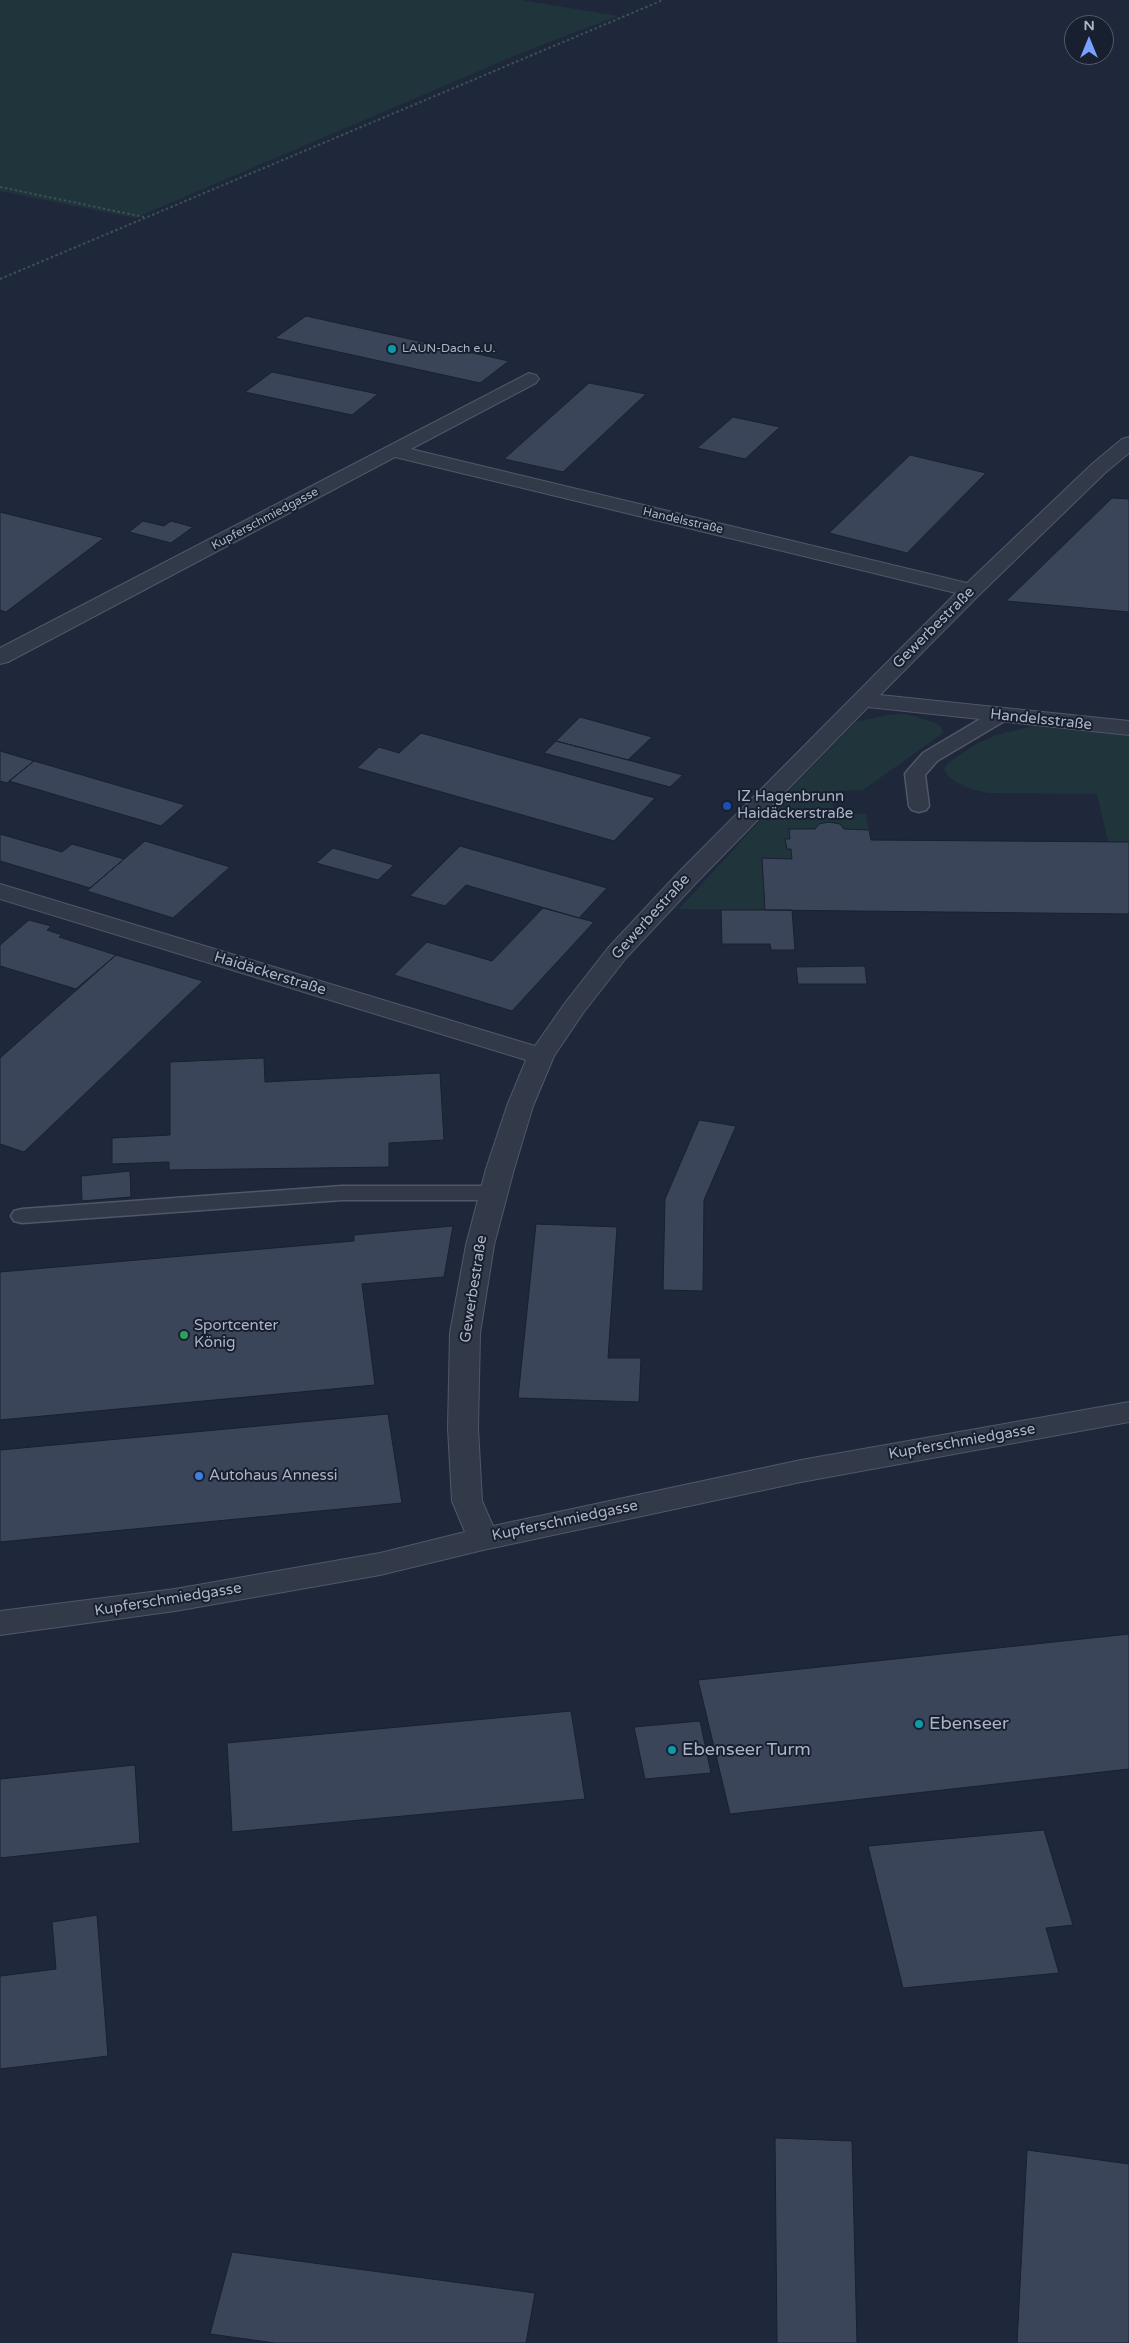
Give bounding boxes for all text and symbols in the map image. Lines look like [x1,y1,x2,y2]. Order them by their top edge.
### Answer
north arrow [1064,15,1114,65]
text: N [1083,17,1095,34]
place label: LAUN-Dach e.U. [402,342,496,356]
marker: LAUN-Dach e.U. [386,343,398,355]
street label: Kupferschmiedgasse [209,485,321,553]
street label: Handelsstraße [641,505,725,537]
street label: Gewerbestraße [889,583,979,673]
street label: Handelsstraße [989,706,1093,734]
place label: IZ Hagenbrunn Haidäckerstraße [737,788,853,823]
marker: IZ Hagenbrunn Haidäckerstraße [721,800,733,812]
street label: Gewerbestraße [608,871,694,963]
street label: Haidäckerstraße [212,948,328,1000]
street label: Gewerbestraße [457,1234,491,1344]
place label: Sportcenter König [194,1317,278,1352]
marker: Sportcenter König [178,1329,190,1341]
street label: Kupferschmiedgasse [887,1420,1037,1464]
place label: Autohaus Annessi [209,1467,338,1485]
marker: Autohaus Annessi [193,1470,205,1482]
street label: Kupferschmiedgasse [490,1497,640,1545]
street label: Kupferschmiedgasse [93,1579,243,1621]
place label: Ebenseer [929,1713,1009,1735]
marker: Ebenseer [913,1718,925,1730]
place label: Ebenseer Turm [682,1739,811,1761]
marker: Ebenseer Turm [666,1744,678,1756]

